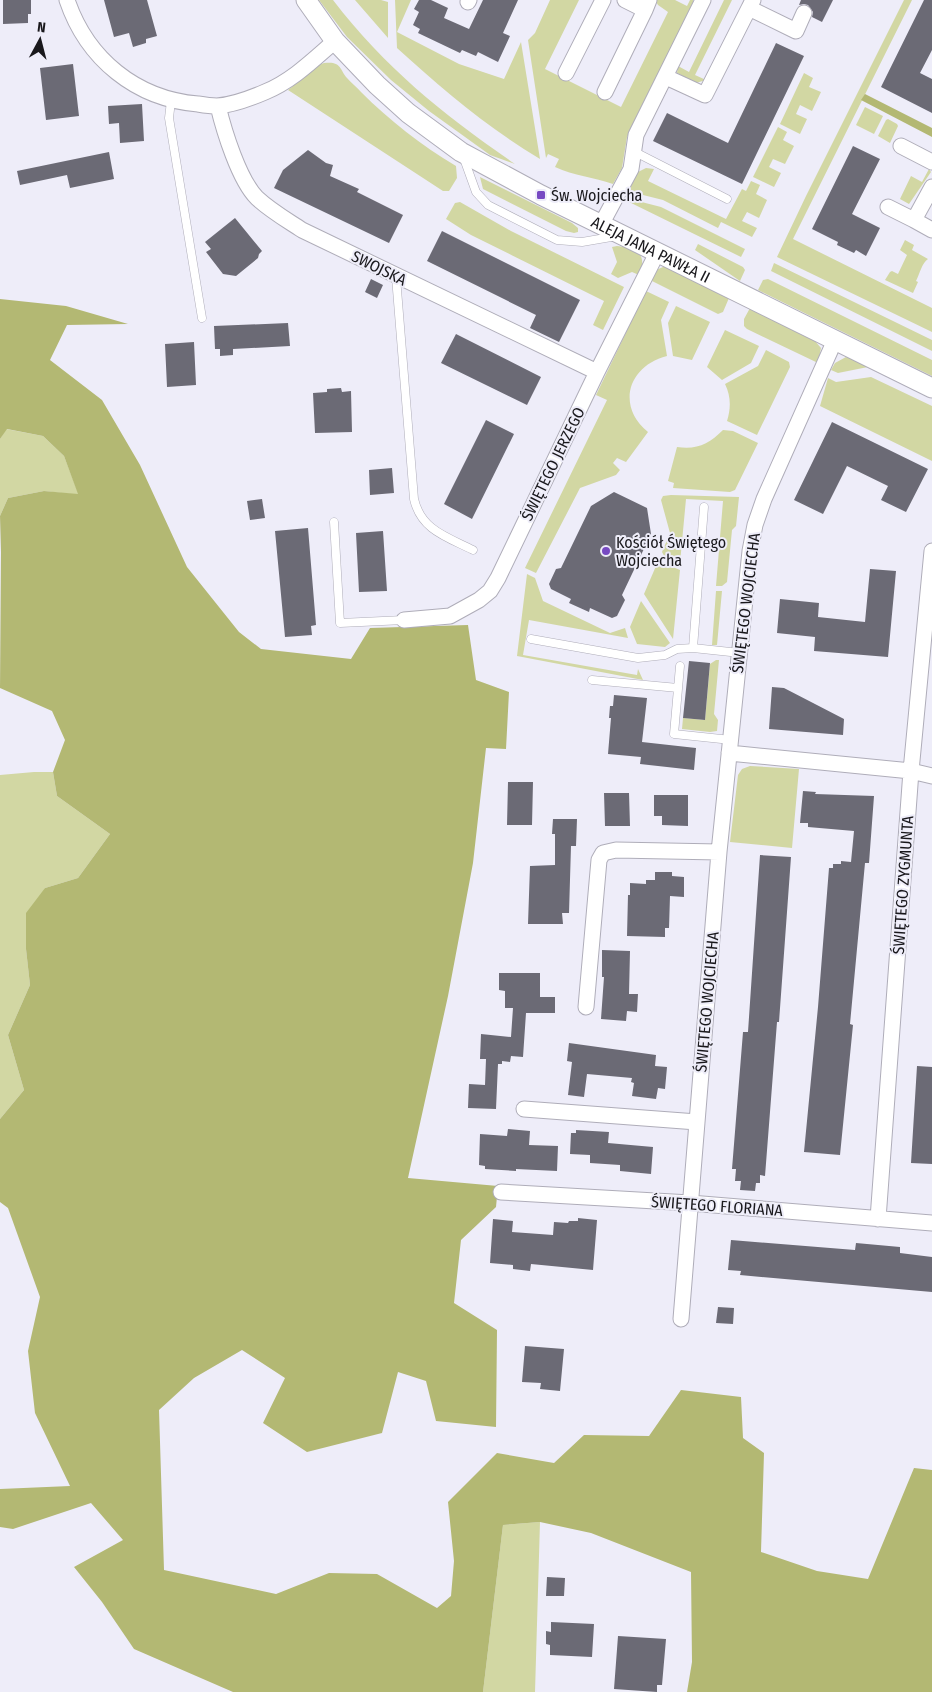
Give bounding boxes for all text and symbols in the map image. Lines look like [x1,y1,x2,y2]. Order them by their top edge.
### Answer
north arrow [15,15,65,65]
text: N [36,19,47,37]
place label: Św. Wojciecha [551,186,643,205]
marker: Św. Wojciecha [535,189,547,201]
street label: ALEJA JANA PAWŁA II [588,212,713,287]
street label: SWOJSKA [348,247,410,290]
street label: ŚWIĘTEGO JERZEGO [517,404,589,524]
street label: ŚWIĘTEGO WOJCIECHA [728,531,764,674]
place label: Kościół Świętego Wojciecha [616,533,726,570]
marker: Kościół Świętego Wojciecha [600,545,612,557]
street label: ŚWIĘTEGO ZYGMUNTA [889,814,917,955]
street label: ŚWIĘTEGO WOJCIECHA [691,930,723,1073]
street label: ŚWIĘTEGO FLORIANA [650,1192,784,1220]

